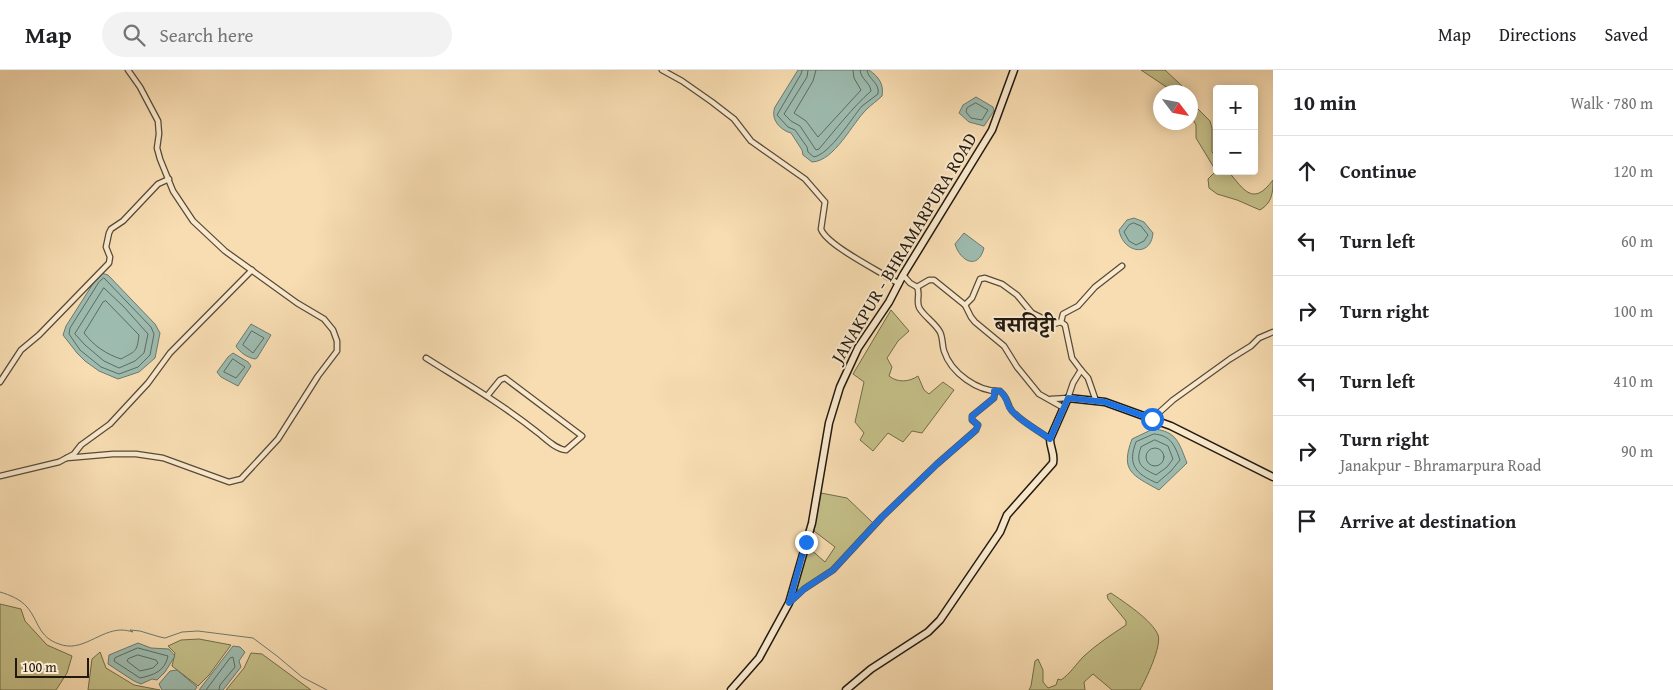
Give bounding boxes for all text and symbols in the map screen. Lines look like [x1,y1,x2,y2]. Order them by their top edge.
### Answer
search box [102,12,452,57]
text: Map [25,17,72,52]
icon: search [120,21,148,49]
text: Search here [160,21,253,49]
text: Map [1438,21,1471,48]
text: Directions [1499,21,1576,48]
text: Saved [1604,21,1648,48]
north arrow [1153,85,1198,130]
map controls [1213,85,1258,175]
button: + [1213,85,1258,130]
text: 10 min [1293,87,1356,118]
text: Walk · 780 m [1570,91,1653,115]
street label: JANAKPUR - BHRAMARPURA ROAD [823,127,983,370]
button: − [1213,130,1258,175]
icon: ahead [1293,157,1321,185]
text: Continue [1340,157,1417,185]
text: 120 m [1613,159,1653,183]
icon: left [1293,227,1321,255]
text: Turn left [1340,227,1415,255]
text: 60 m [1621,229,1653,253]
icon: right [1293,297,1321,325]
text: Turn right [1340,297,1429,325]
text: 100 m [1613,299,1653,323]
district label: बसविट्टी [993,308,1057,340]
icon: left [1293,367,1321,395]
text: Turn left [1340,367,1415,395]
text: 410 m [1613,369,1653,393]
route start [1141,408,1164,431]
text: Turn right [1340,425,1429,453]
icon: right [1293,437,1321,465]
text: 90 m [1621,439,1653,463]
text: Janakpur - Bhramarpura Road [1340,453,1541,477]
icon: arrive [1293,507,1321,535]
text: Arrive at destination [1340,507,1516,535]
route end [795,531,818,554]
scale bar [15,655,89,678]
text: 100 m [22,657,57,677]

